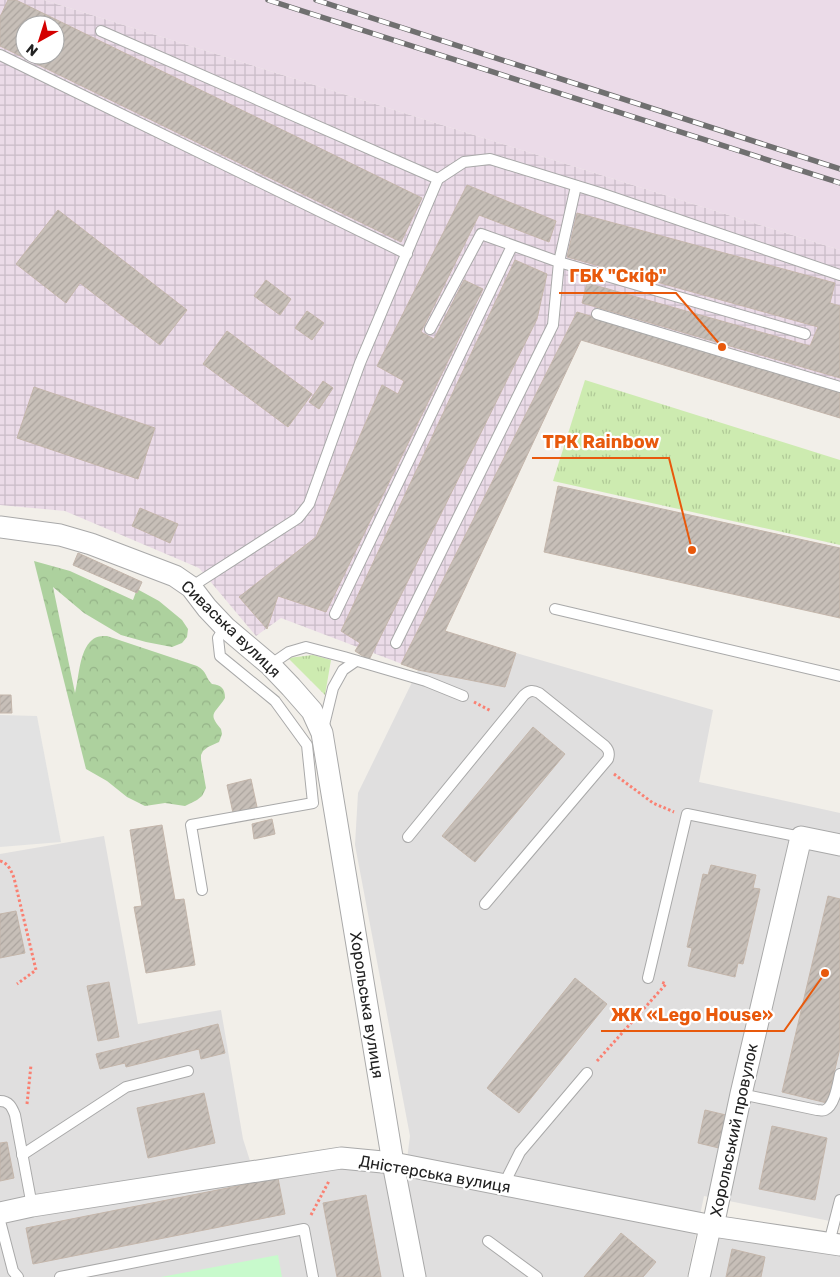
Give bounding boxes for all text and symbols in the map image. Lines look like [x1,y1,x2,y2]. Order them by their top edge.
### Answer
north arrow [15,15,65,65]
text: N [23,40,41,59]
callout: ГБК "Скіф" [559,260,676,293]
text: ГБК "Скіф" [569,265,667,287]
callout: ТРК Rainbow [532,425,669,458]
text: ТРК Rainbow [543,431,659,453]
street label: Сиваська вулиця [177,577,285,681]
street label: Хорольська вулиця [346,930,388,1080]
callout: ЖК «Lego House» [601,998,784,1031]
text: ЖК «Lego House» [611,1004,773,1026]
street label: Хорольський провулок [706,1041,762,1218]
street label: Дністерська вулиця [358,1151,512,1197]

